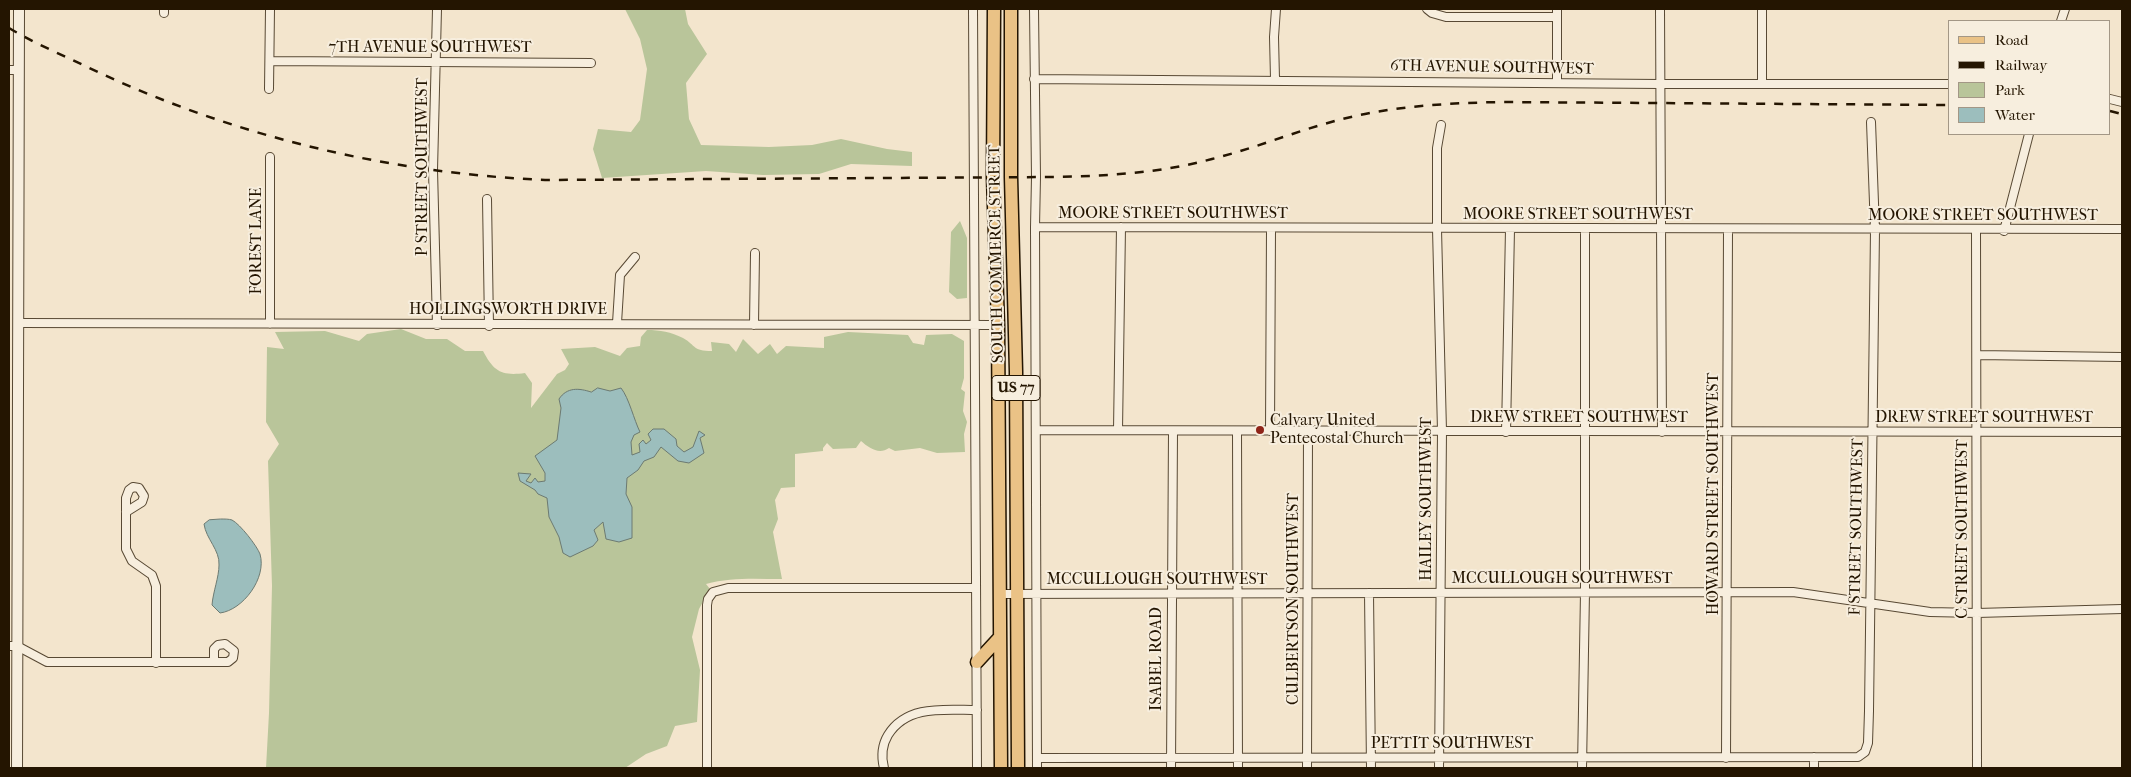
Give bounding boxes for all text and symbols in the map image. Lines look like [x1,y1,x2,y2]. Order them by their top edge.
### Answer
legend [1948,20,2111,135]
text: Road [1995,31,2028,49]
street label: 7TH AVENUE SOUTHWEST [329,38,531,58]
text: Railway [1995,56,2047,74]
street label: 6TH AVENUE SOUTHWEST [1390,57,1594,79]
street label: P STREET SOUTHWEST [413,78,433,256]
text: Park [1995,81,2025,99]
text: Water [1995,106,2035,124]
street label: SOUTH COMMERCE STREET [985,145,1009,363]
street label: FOREST LANE [247,187,267,295]
street label: MOORE STREET SOUTHWEST [1058,204,1288,224]
street label: MOORE STREET SOUTHWEST [1463,205,1693,225]
street label: MOORE STREET SOUTHWEST [1868,206,2098,226]
street label: HOLLINGSWORTH DRIVE [409,300,607,320]
street label: HOWARD STREET SOUTHWEST [1704,373,1724,615]
road number: US 77 [992,376,1040,400]
street label: DREW STREET SOUTHWEST [1470,408,1688,428]
street label: DREW STREET SOUTHWEST [1875,408,2093,428]
place label: Calvary United Pentecostal Church [1270,411,1403,449]
street label: HAILEY SOUTHWEST [1417,417,1437,581]
marker: Calvary United Pentecostal Church [1254,424,1266,436]
street label: F STREET SOUTHWEST [1846,438,1868,616]
street label: C STREET SOUTHWEST [1953,439,1973,619]
street label: CULBERTSON SOUTHWEST [1284,493,1304,705]
street label: MCCULLOUGH SOUTHWEST [1452,569,1672,589]
street label: MCCULLOUGH SOUTHWEST [1047,570,1267,590]
street label: ISABEL ROAD [1147,607,1167,711]
street label: PETTIT SOUTHWEST [1371,734,1533,754]

